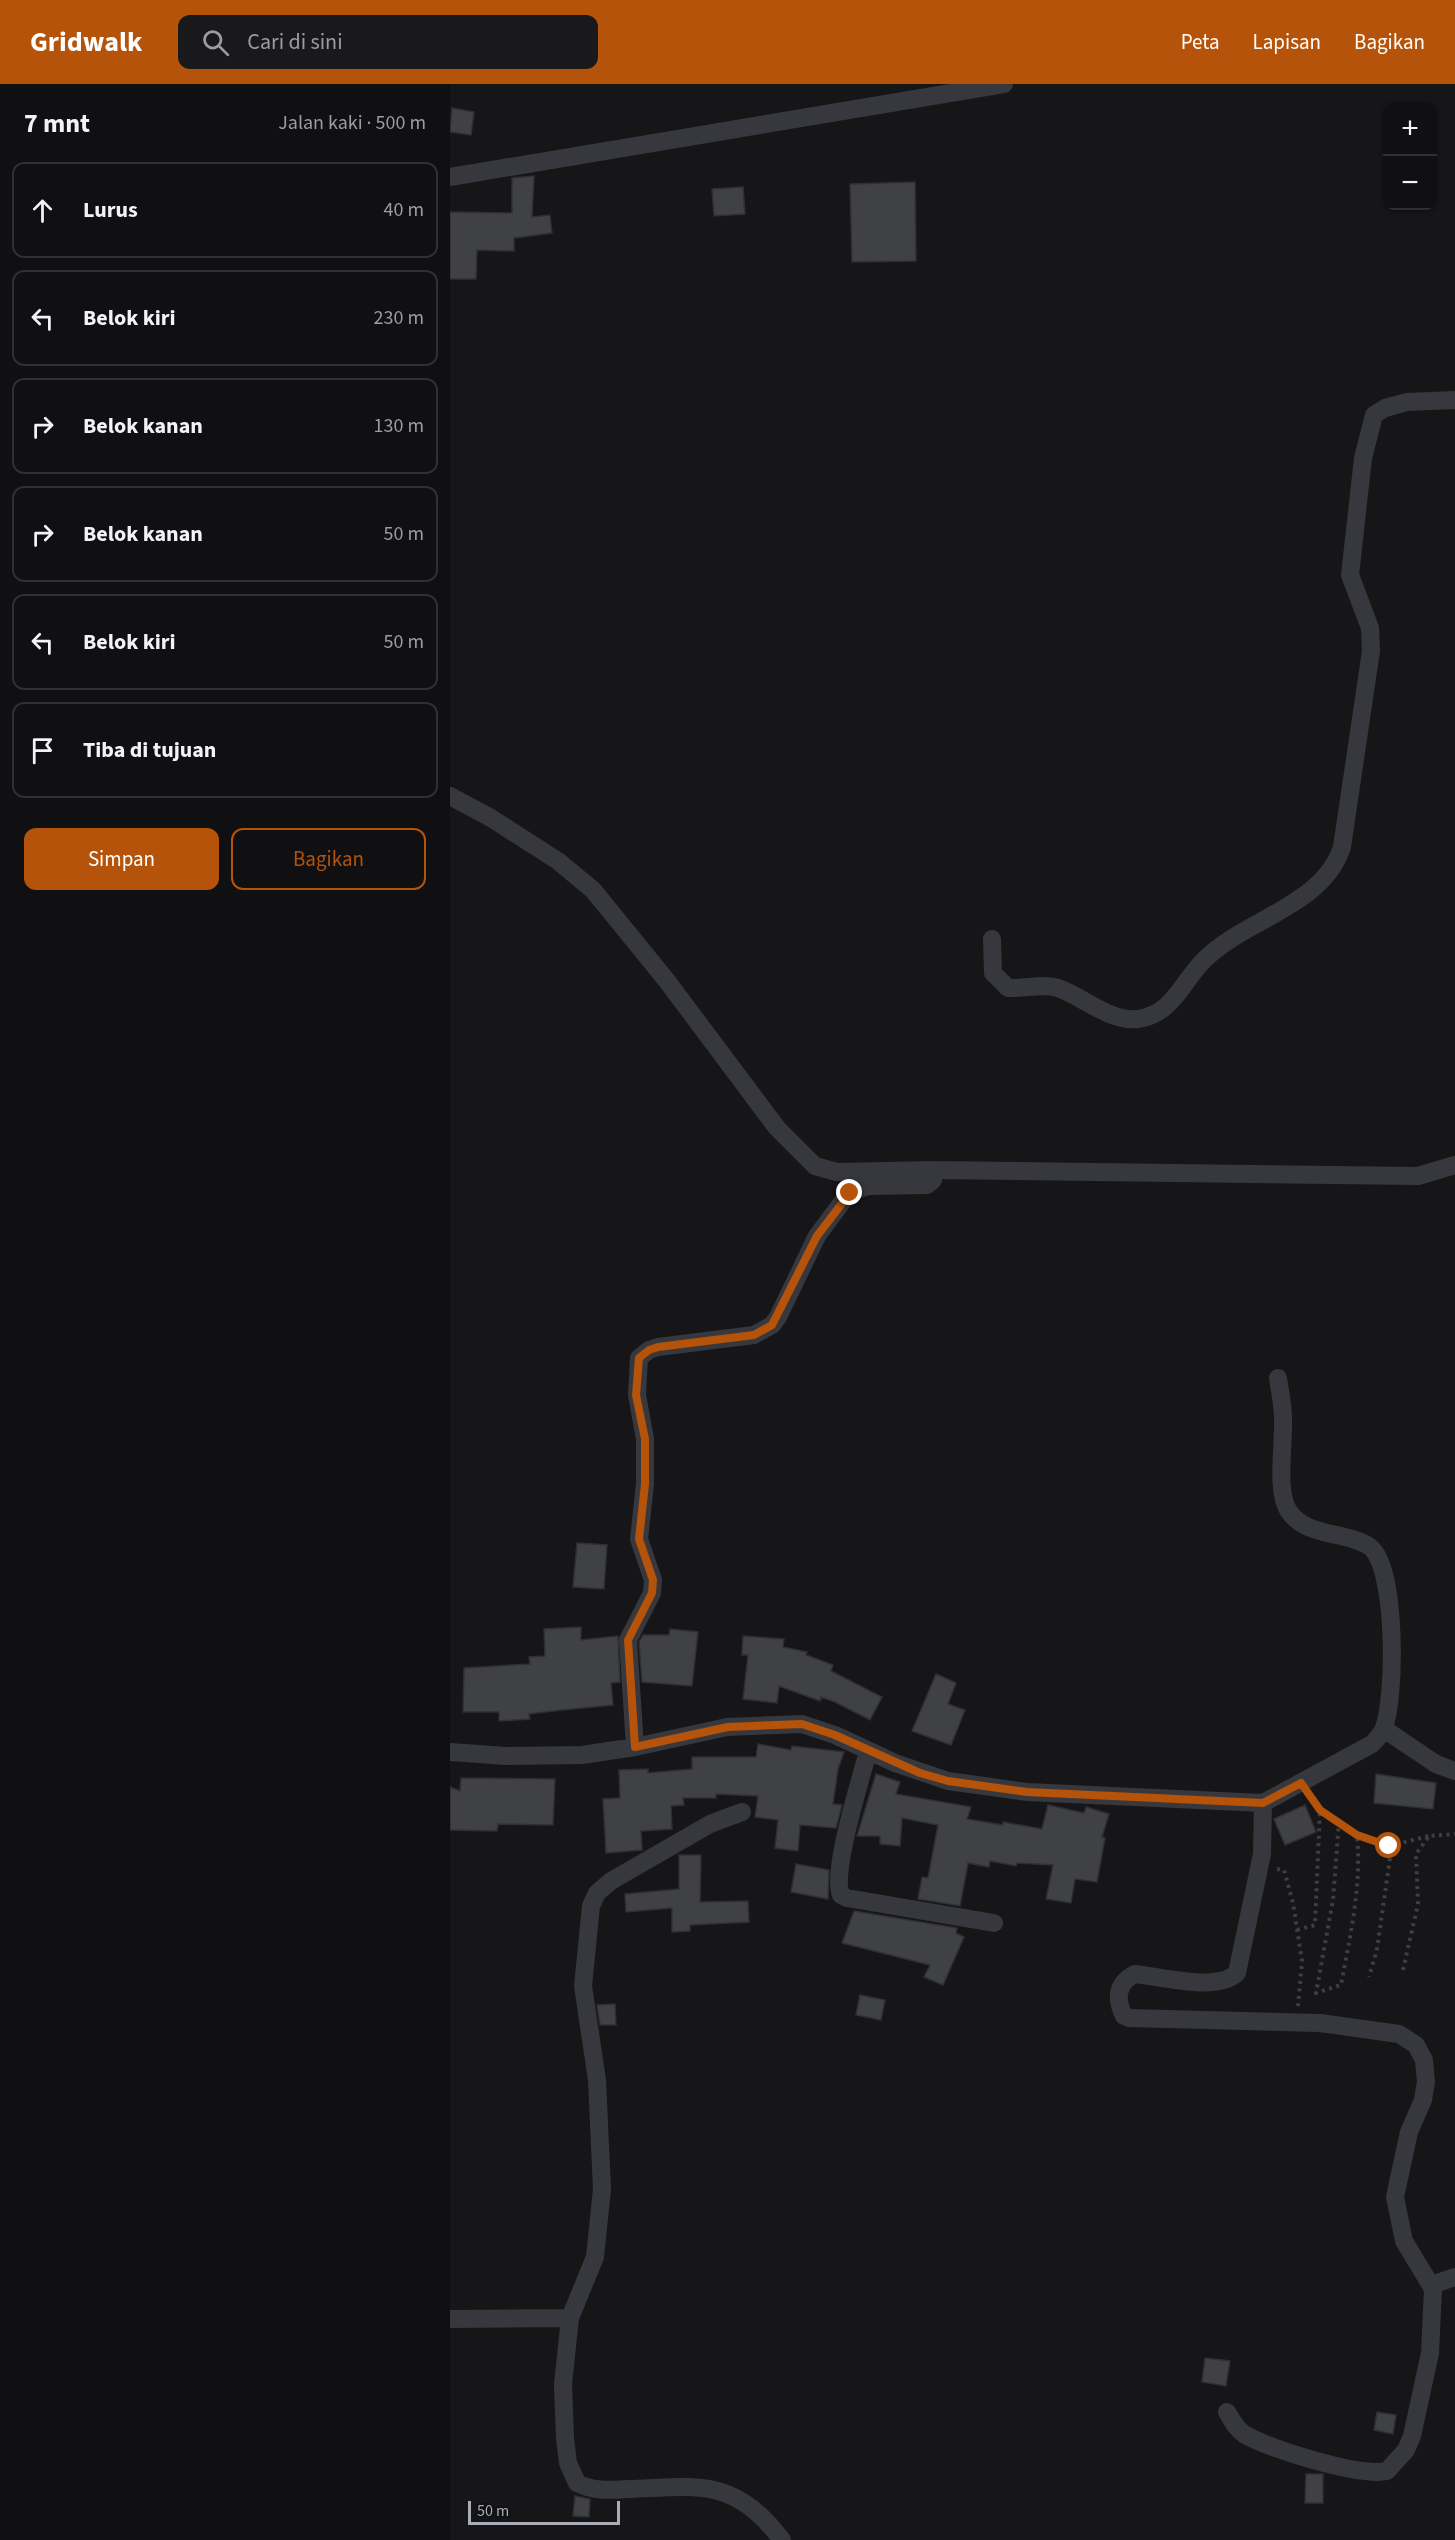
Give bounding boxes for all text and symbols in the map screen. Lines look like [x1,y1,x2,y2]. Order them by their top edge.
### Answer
search box [178,15,598,69]
text: Gridwalk [30,22,142,62]
icon: search [199,26,232,59]
text: Cari di sini [247,26,343,58]
text: Peta [1181,27,1220,57]
text: Lapisan [1253,27,1321,57]
text: Bagikan [1354,27,1425,57]
map controls [1383,102,1437,210]
button: + [1383,102,1437,156]
text: 7 mnt [24,105,90,142]
text: Jalan kaki · 500 m [278,109,426,137]
button: − [1383,156,1437,210]
icon: ahead [26,194,59,227]
text: Lurus [83,194,138,226]
text: 40 m [384,196,424,224]
icon: left [26,302,59,335]
text: Belok kiri [83,302,176,334]
text: 230 m [374,304,424,332]
icon: right [26,410,59,443]
text: Belok kanan [83,410,203,442]
text: 130 m [374,412,424,440]
icon: right [26,518,59,551]
text: Belok kanan [83,518,203,550]
text: 50 m [384,520,424,548]
icon: left [26,626,59,659]
text: Belok kiri [83,626,176,658]
text: 50 m [384,628,424,656]
icon: arrive [26,734,59,767]
text: Tiba di tujuan [83,734,216,766]
button: Simpan [24,828,219,890]
button: Bagikan [231,828,426,890]
route end [836,1179,862,1205]
route start [1375,1832,1401,1858]
scale bar [468,2498,620,2526]
text: 50 m [477,2500,509,2522]

